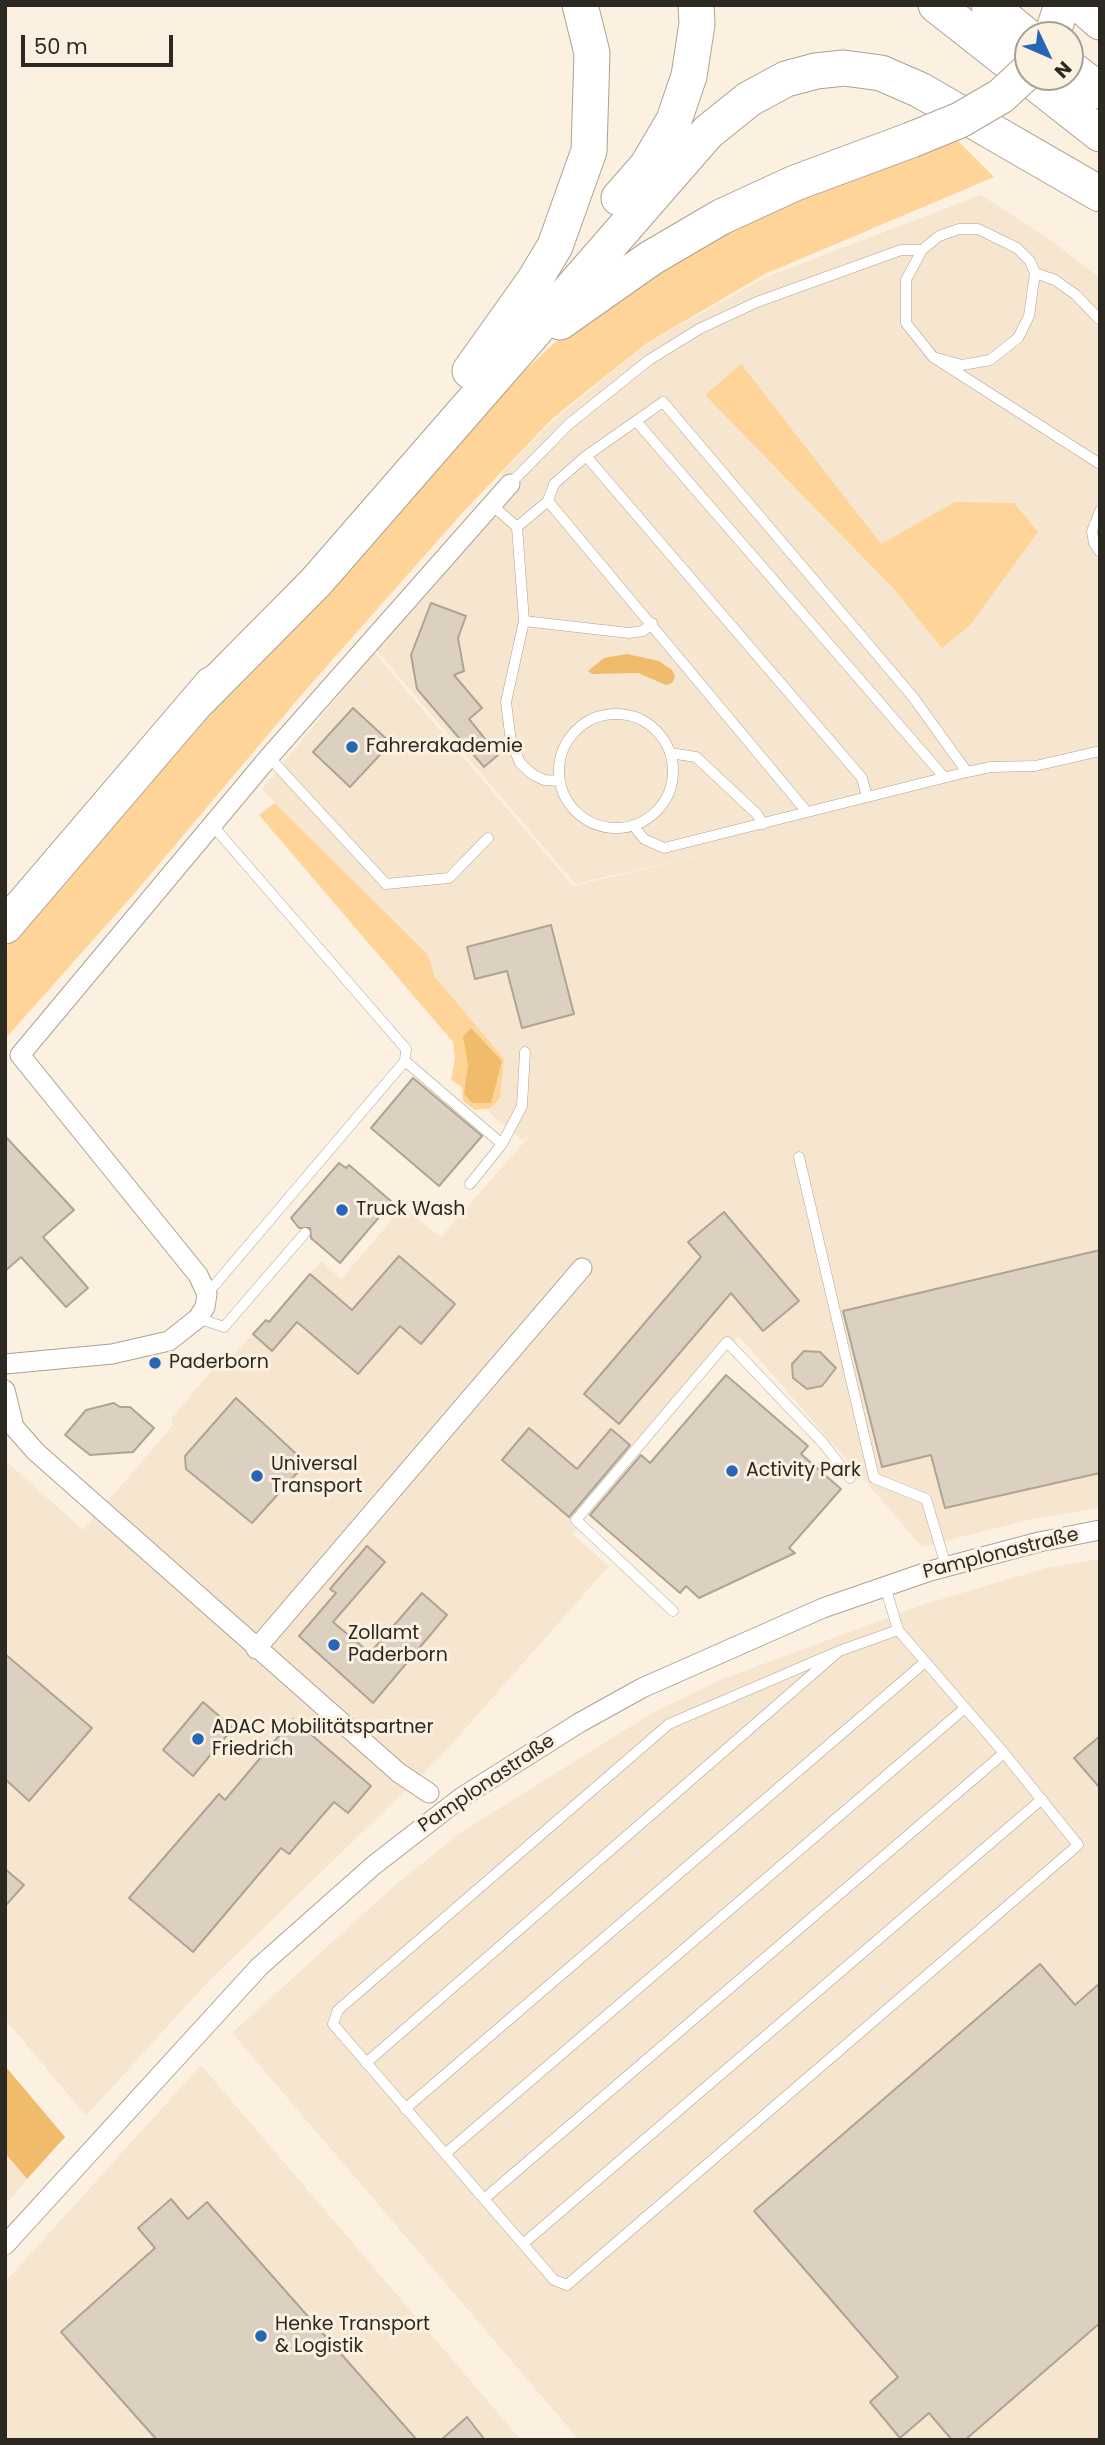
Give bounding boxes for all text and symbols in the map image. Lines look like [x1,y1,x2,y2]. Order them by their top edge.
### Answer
scale bar [24,21,177,65]
north arrow [1014,21,1084,91]
text: 50 m [34,32,88,61]
text: N [1048,55,1078,84]
place label: Fahrerakademie [366,736,523,758]
marker: Fahrerakademie [344,739,360,755]
place label: Truck Wash [356,1199,465,1221]
marker: Truck Wash [334,1202,350,1218]
place label: Paderborn [169,1352,269,1374]
marker: Paderborn [147,1355,163,1371]
place label: Universal Transport [271,1454,362,1498]
place label: Activity Park [746,1460,861,1482]
marker: Activity Park [724,1463,740,1479]
marker: Universal Transport [249,1468,265,1484]
street label: Pamplonastraße [921,1524,1081,1584]
place label: Zollamt Paderborn [348,1623,448,1667]
marker: Zollamt Paderborn [326,1637,342,1653]
place label: ADAC Mobilitätspartner Friedrich [212,1717,433,1761]
street label: Pamplonastraße [414,1730,560,1838]
marker: ADAC Mobilitätspartner Friedrich [190,1731,206,1747]
place label: Henke Transport & Logistik [275,2314,430,2358]
marker: Henke Transport & Logistik [253,2328,269,2344]

